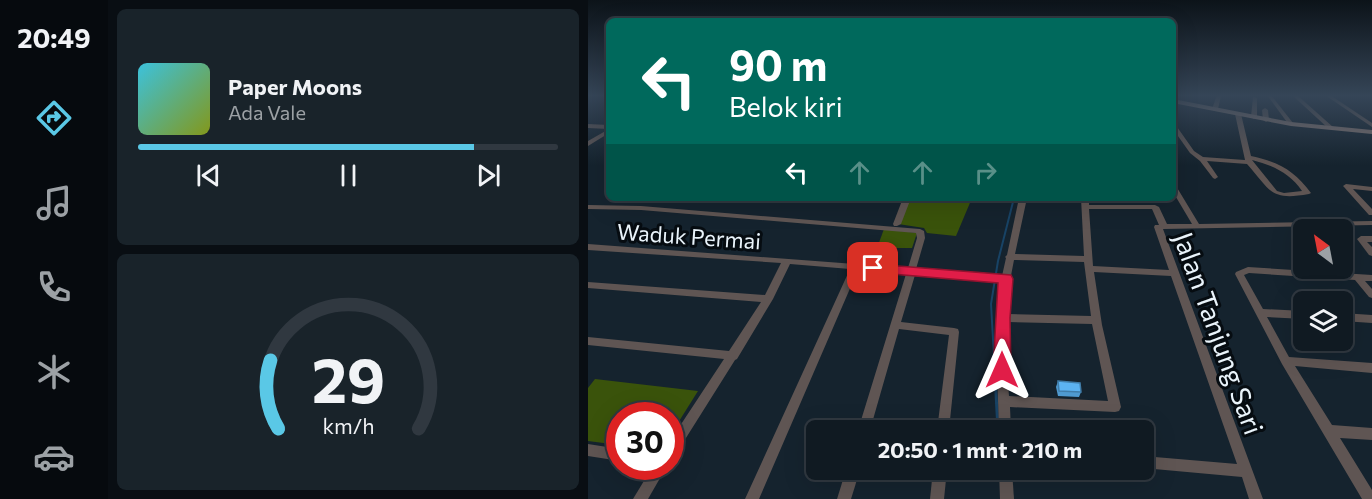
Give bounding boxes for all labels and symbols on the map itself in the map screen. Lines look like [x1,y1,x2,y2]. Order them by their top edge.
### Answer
street label: Waduk Permai [616,218,762,254]
north arrow [1293,219,1353,279]
street label: Jalan Tanjung Sari [1167,227,1271,439]
pin [847,242,898,293]
position arrow [970,338,1034,402]
speed limit sign: 30 [606,402,684,480]

